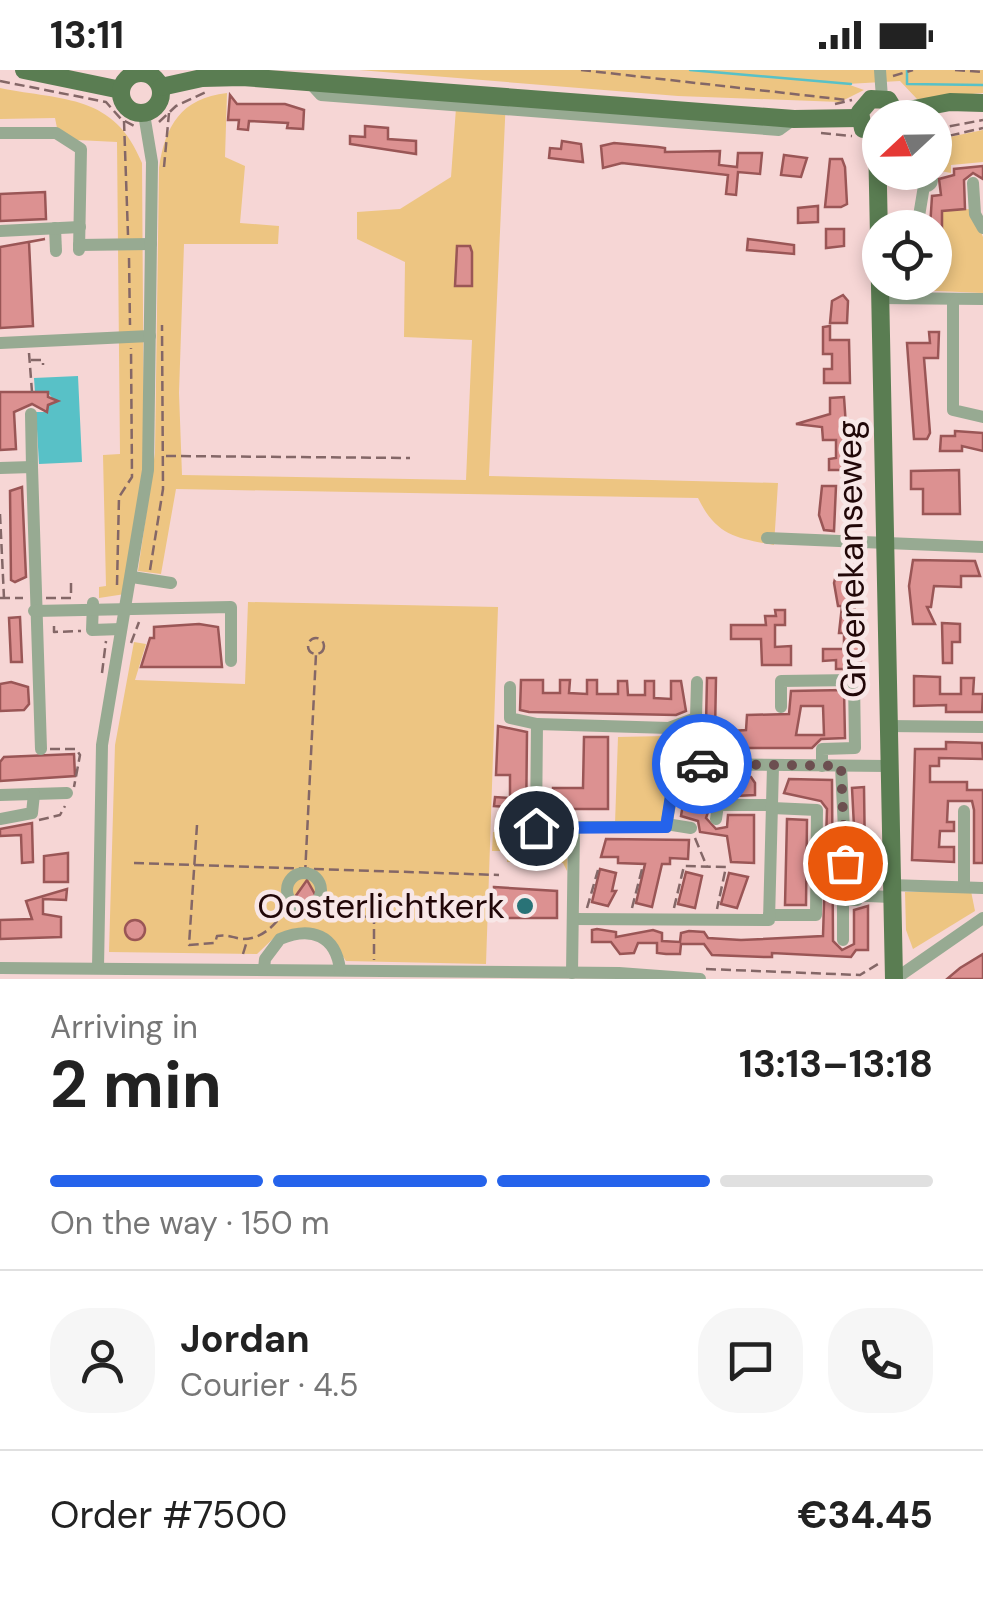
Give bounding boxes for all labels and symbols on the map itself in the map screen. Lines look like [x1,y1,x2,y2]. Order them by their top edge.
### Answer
north arrow [862,100,952,190]
street label: Groenekanseweg [826,420,876,698]
courier [652,714,752,814]
pin [494,786,579,871]
pin [803,821,888,906]
place label: Oosterlichtkerk [257,883,505,929]
marker: Oosterlichtkerk [514,895,536,917]

